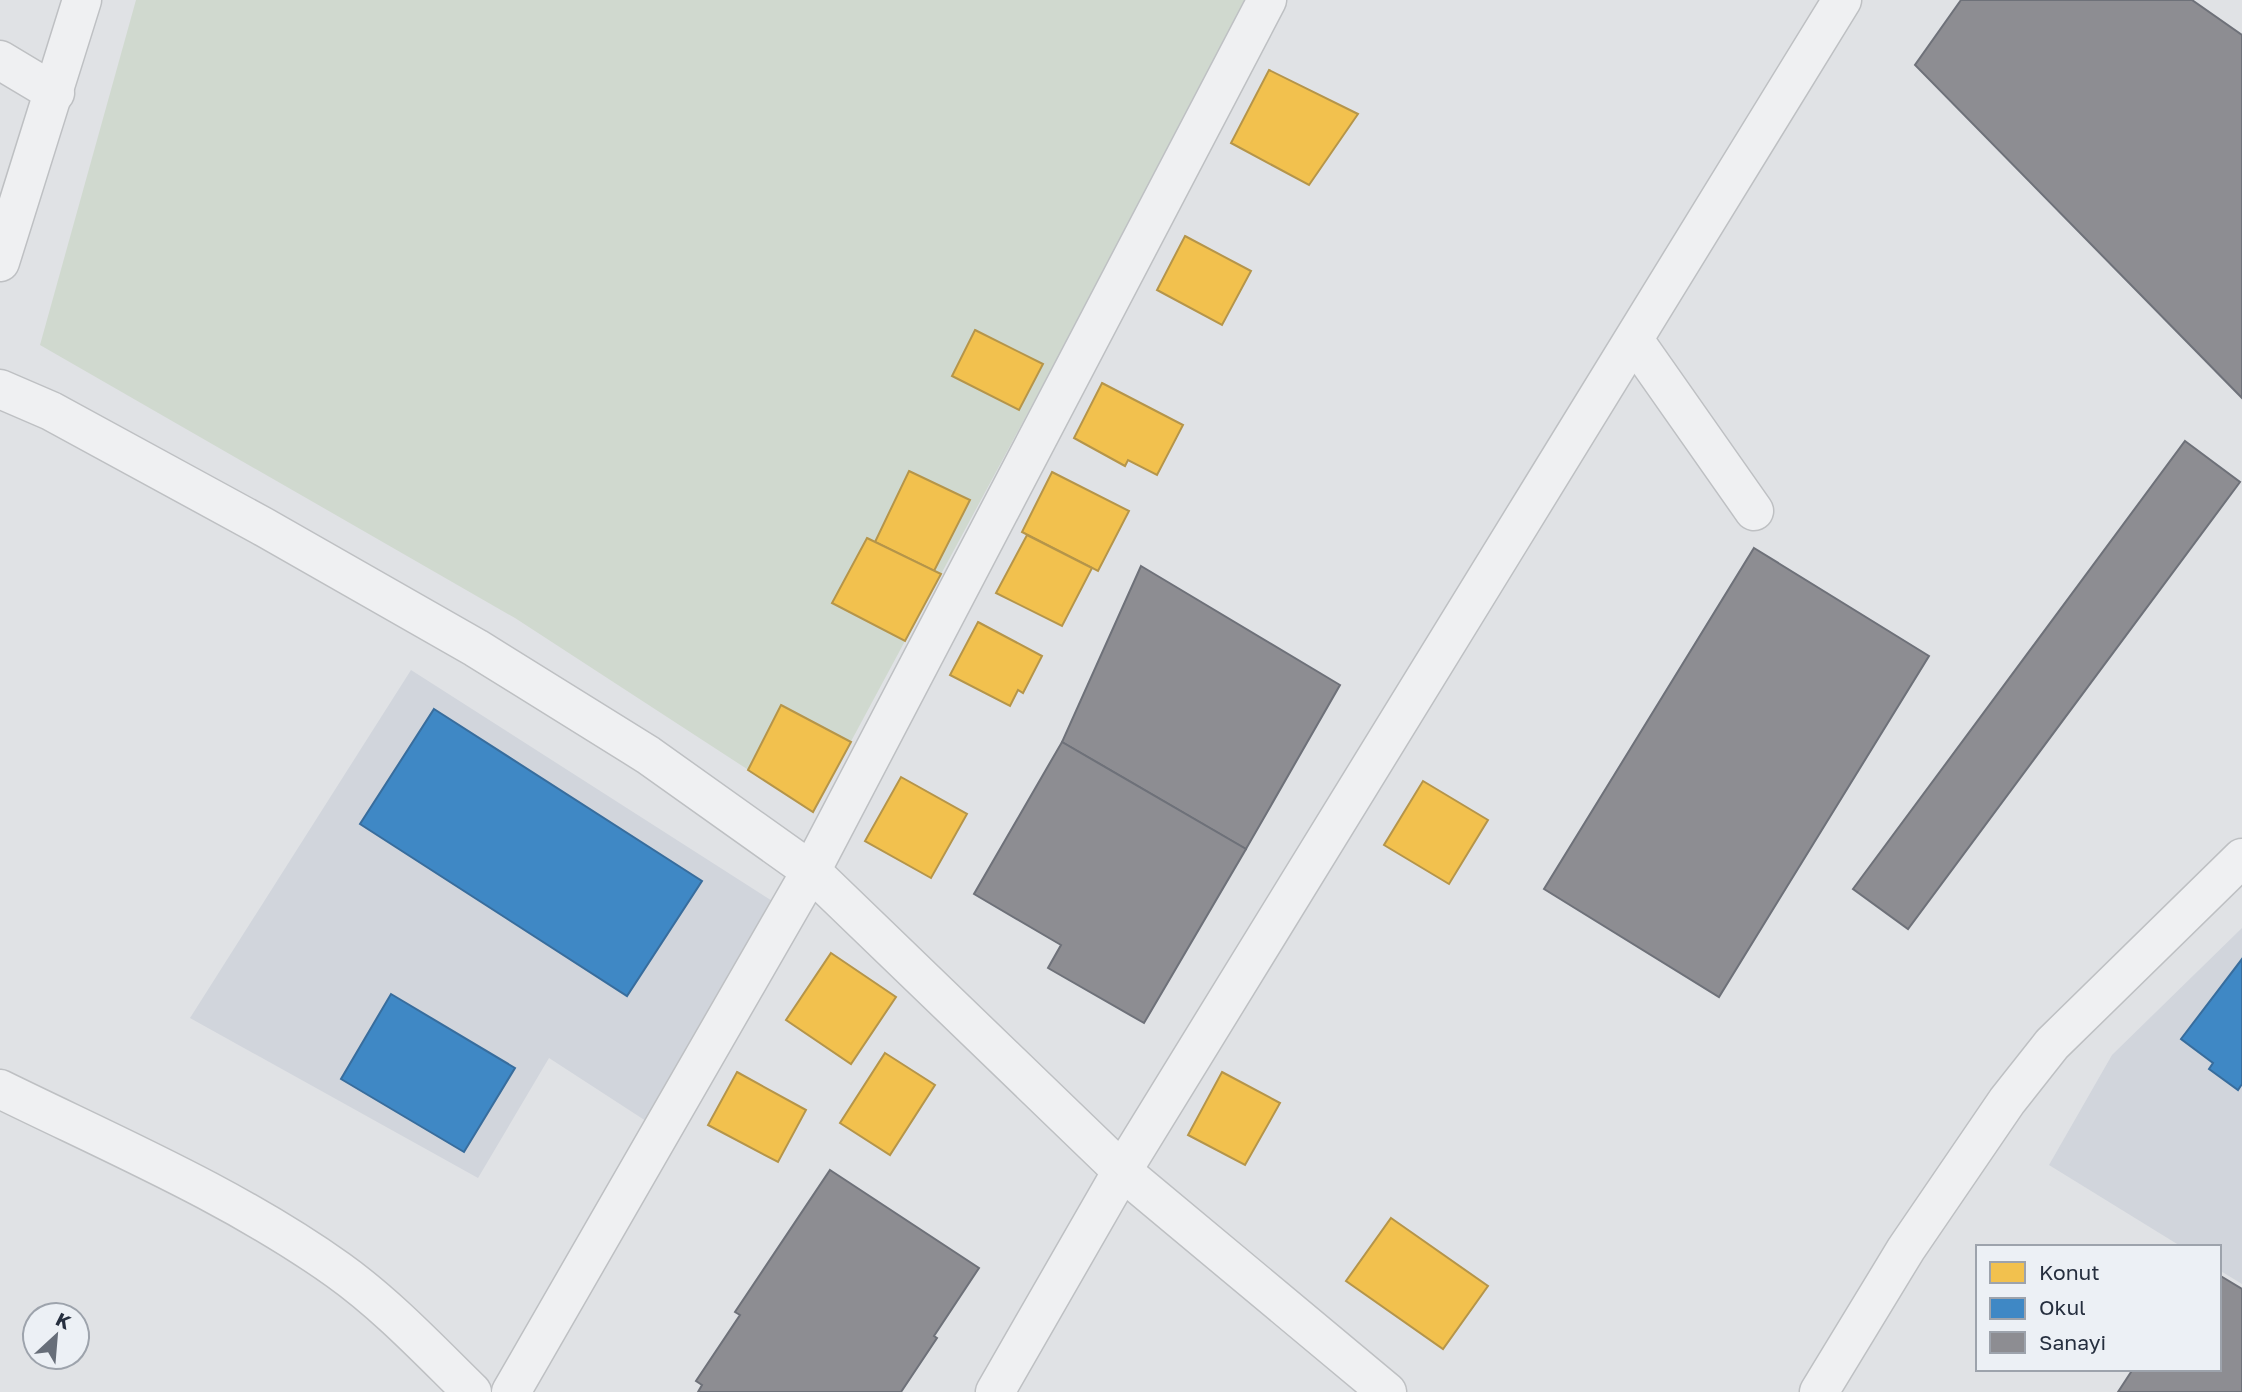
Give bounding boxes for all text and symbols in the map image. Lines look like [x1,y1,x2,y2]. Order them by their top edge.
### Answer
legend [1976,1245,2221,1371]
text: Konut [2039,1259,2100,1285]
text: Okul [2039,1294,2086,1320]
north arrow [21,1301,91,1371]
text: K [52,1307,75,1334]
text: Sanayi [2039,1329,2106,1355]

